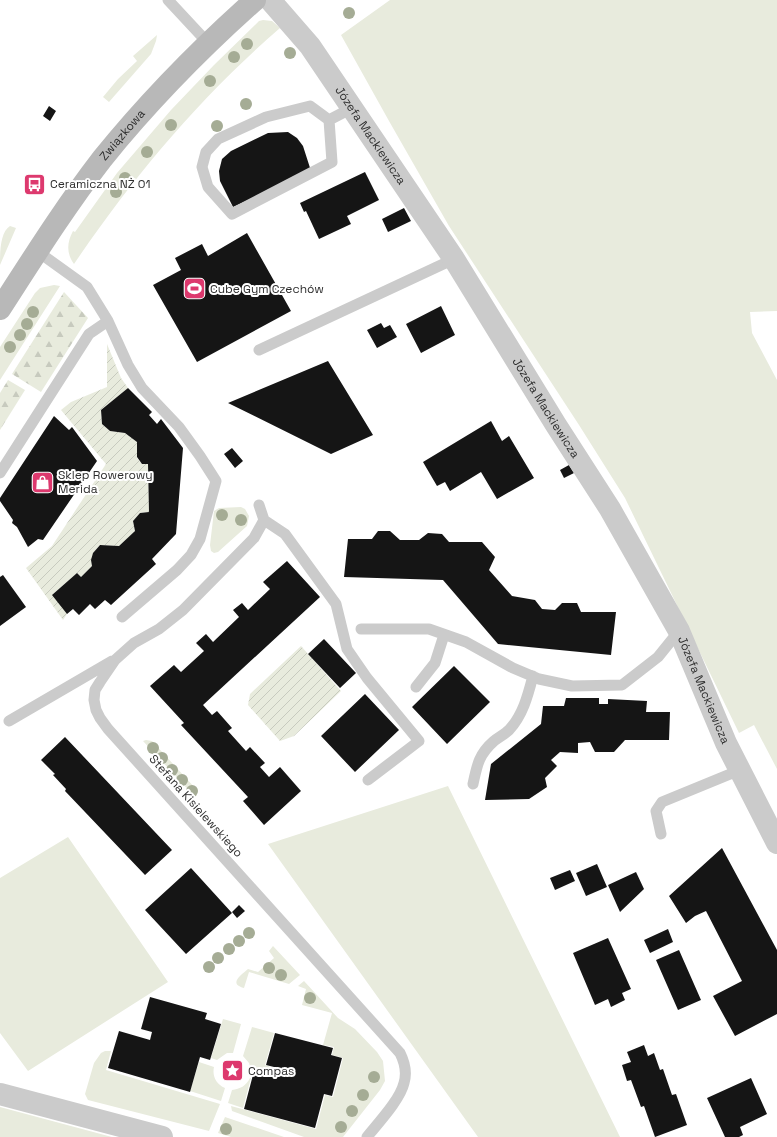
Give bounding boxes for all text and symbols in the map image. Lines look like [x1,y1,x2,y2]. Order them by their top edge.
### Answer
street label: Józefa Mackiewicza [332,83,410,188]
street label: Związkowa [96,106,149,164]
bus stop icon: Ceramiczna NŻ 01 [21,171,47,197]
place label: Ceramiczna NŻ 01 [50,176,151,192]
sports icon: Cube Gym Czechów [182,276,208,302]
place label: Cube Gym Czechów [210,281,324,297]
street label: Józefa Mackiewicza [509,355,583,461]
place label: Sklep Rowerowy Merida [58,467,153,497]
shop icon: Sklep Rowerowy Merida [29,469,55,495]
street label: Józefa Mackiewicza [674,634,734,747]
street label: Stefana Kisielewskiego [146,751,246,861]
place icon: Compas [220,1058,246,1084]
place label: Compas [248,1063,294,1079]

